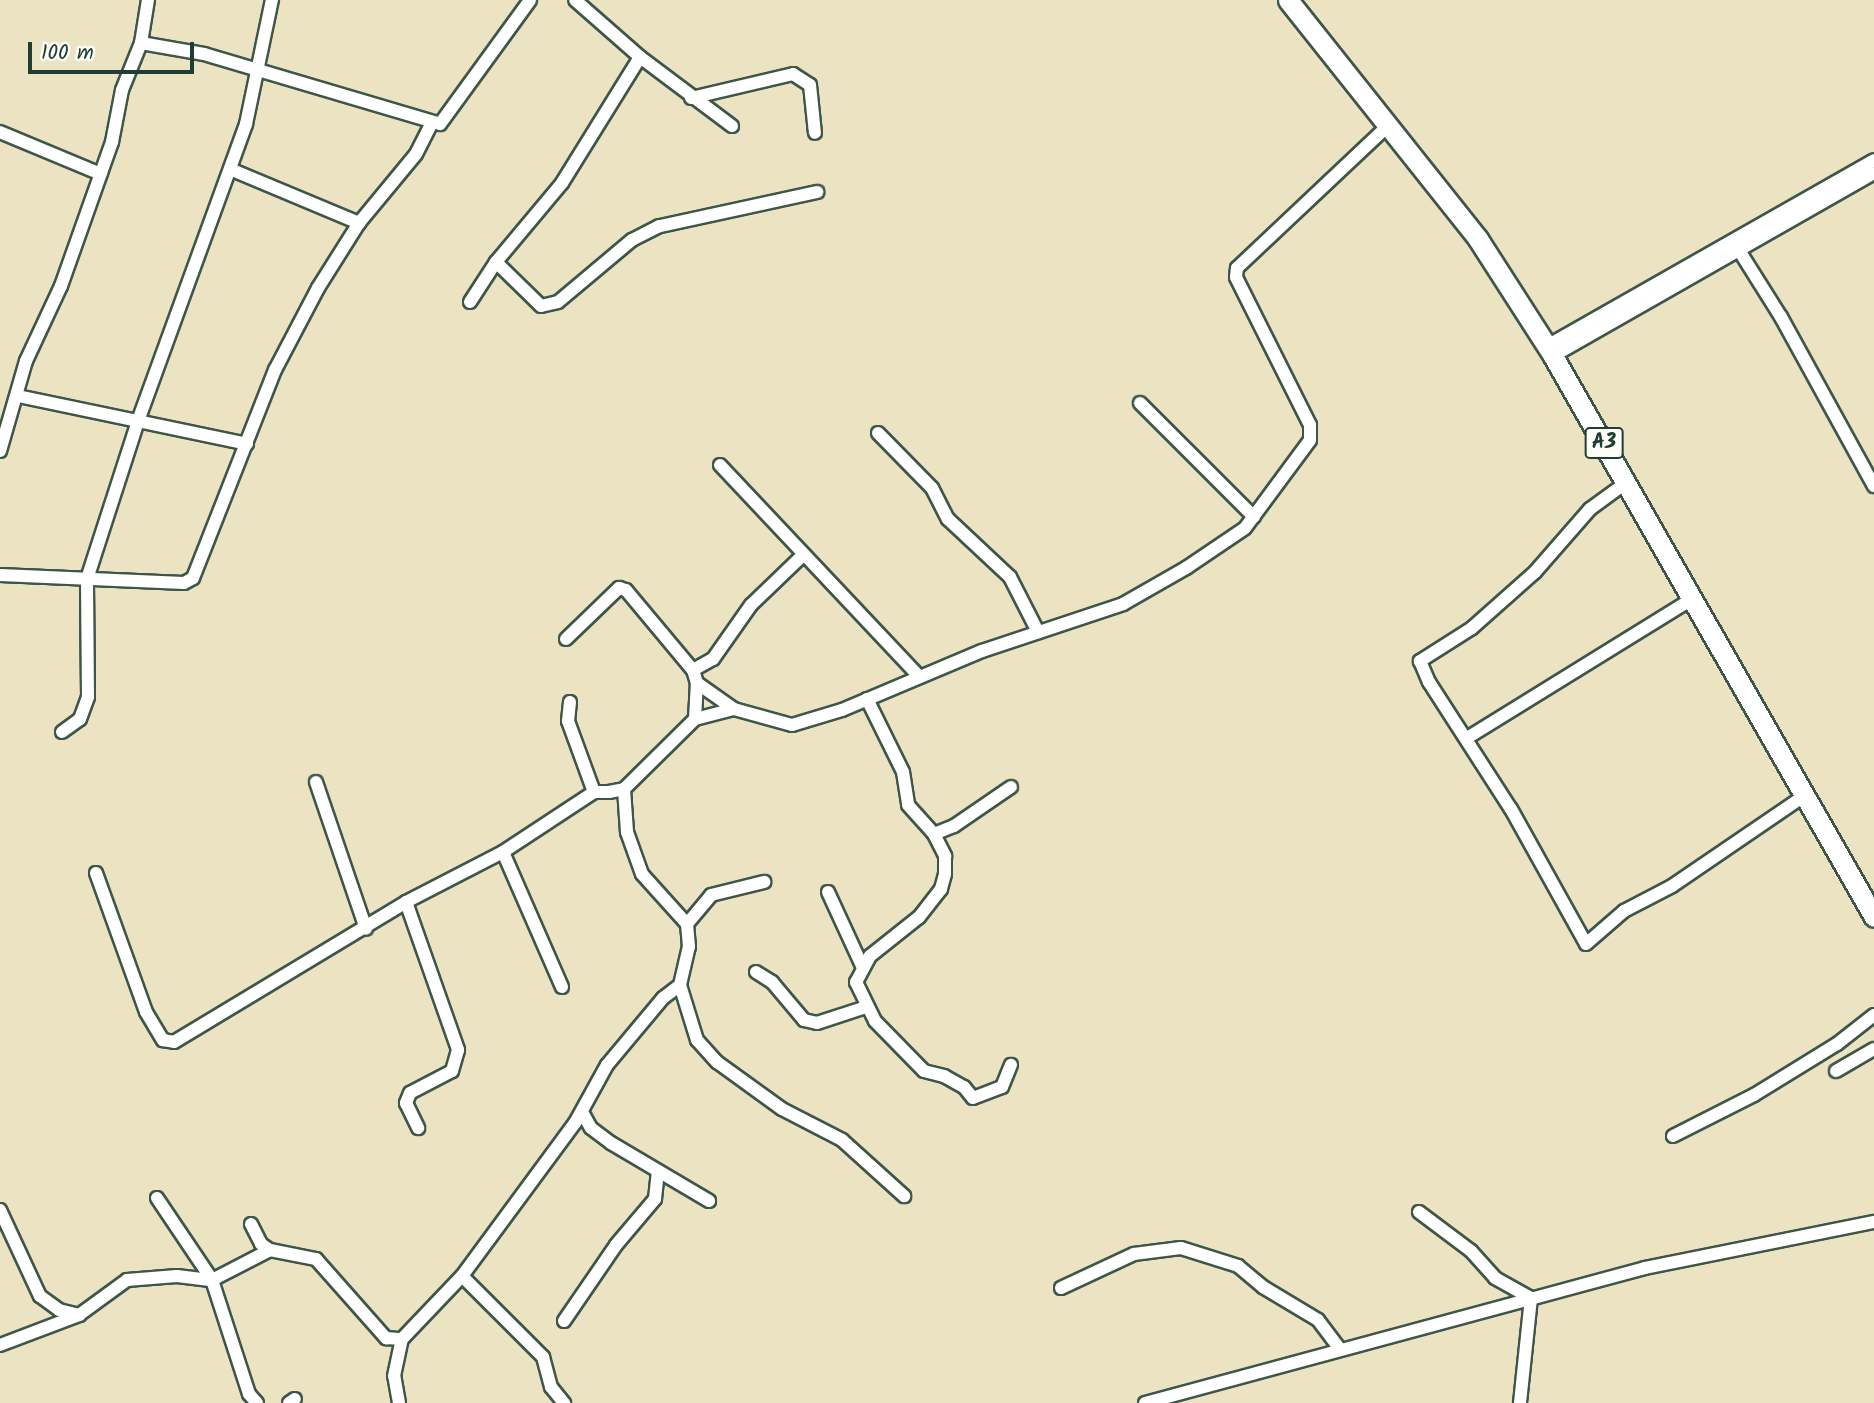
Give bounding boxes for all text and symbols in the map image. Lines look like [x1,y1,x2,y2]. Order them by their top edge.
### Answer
scale bar [32,28,198,72]
text: 100 m [41,37,94,70]
road number: A3 [1583,426,1625,460]

